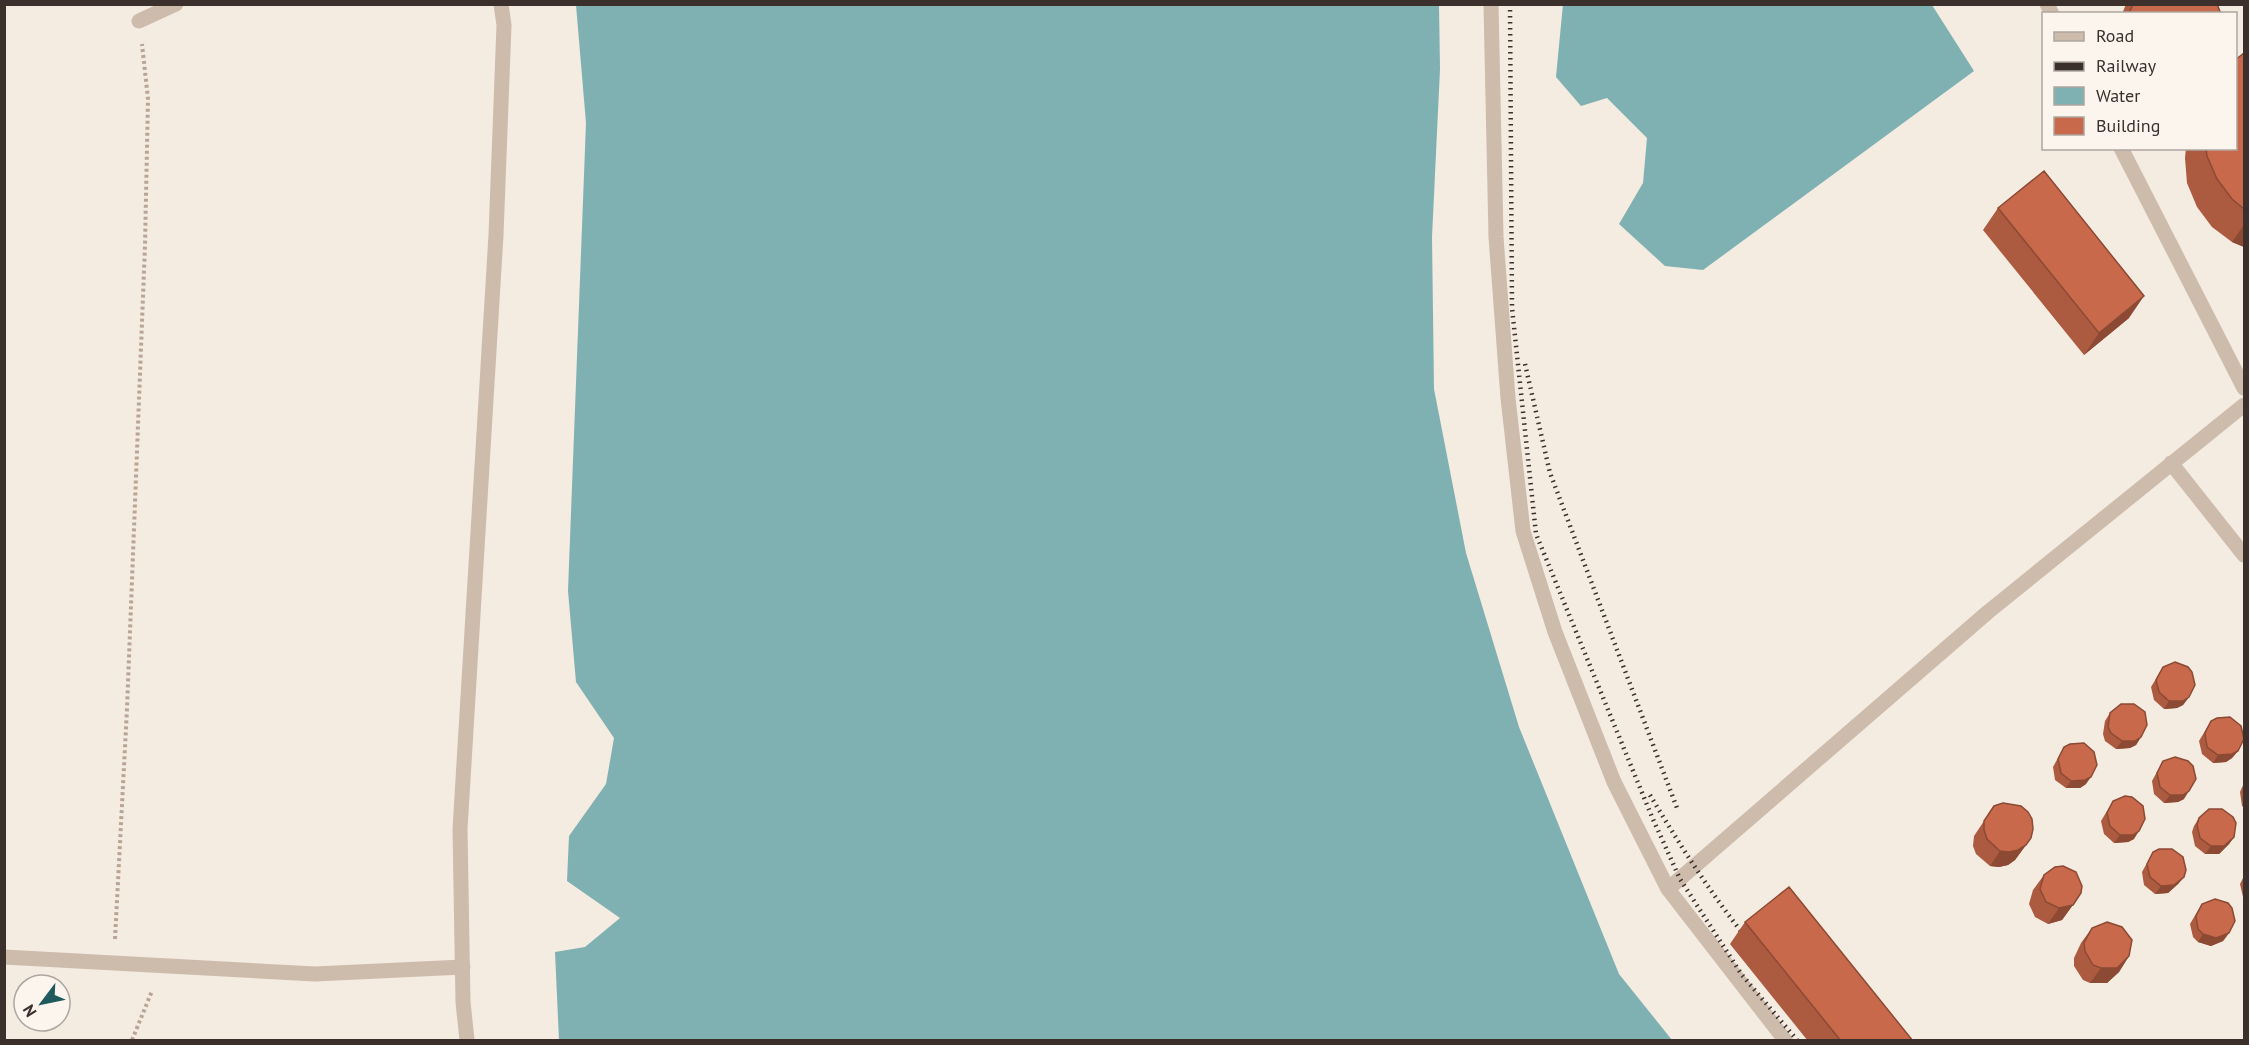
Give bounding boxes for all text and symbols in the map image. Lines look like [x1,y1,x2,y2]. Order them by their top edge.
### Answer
legend [2042,12,2237,150]
text: Road [2096,24,2134,47]
text: Railway [2096,54,2157,77]
text: Water [2096,84,2140,107]
text: Building [2096,114,2160,137]
north arrow [12,973,72,1033]
text: N [18,1001,41,1021]

